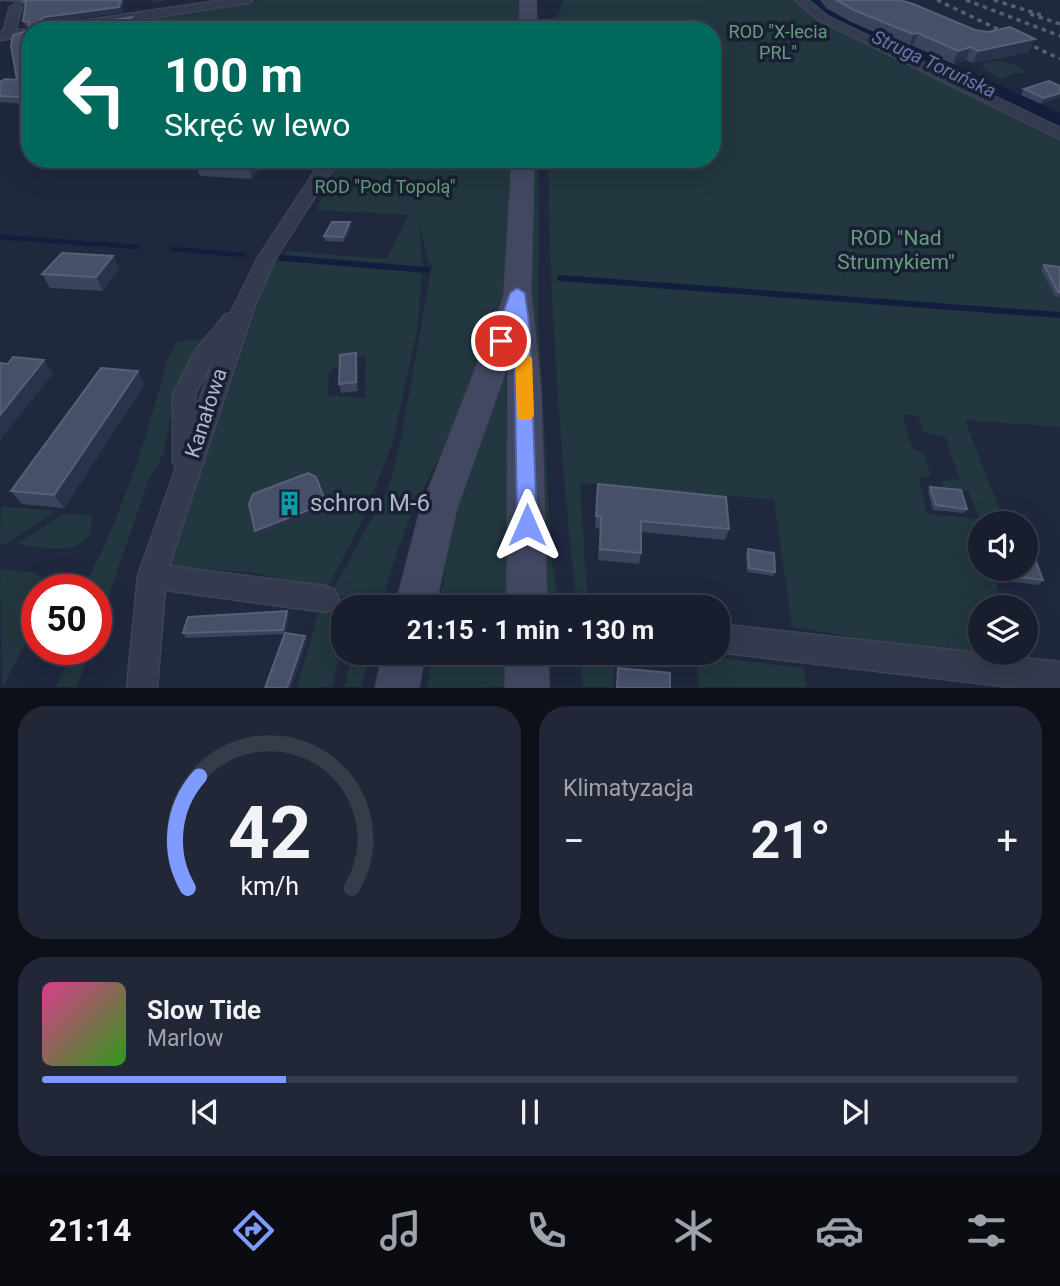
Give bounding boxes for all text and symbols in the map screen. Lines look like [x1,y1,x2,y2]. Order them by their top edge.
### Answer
park label: ROD "X-lecia PRL" [729,21,827,63]
water label: Struga Toruńska [868,25,1000,103]
text: 100 m [164,47,303,104]
icon: left [49,49,140,140]
text: Skręć w lewo [164,106,350,144]
park label: ROD "Pod Topolą" [314,176,456,197]
park label: ROD "Nad Strumykiem" [837,226,955,274]
pin [471,311,531,371]
icon: arrive [482,322,520,360]
street label: Kanałowa [180,365,232,461]
position arrow [490,488,564,562]
building icon: schron M-6 [276,489,304,517]
place label: schron M-6 [310,489,430,517]
map controls [968,511,1038,665]
button: sound [968,511,1038,581]
speed limit sign: 50 [21,574,112,665]
button: layers [968,595,1038,665]
text: 21:15 · 1 min · 130 m [407,615,654,645]
text: Klimatyzacja [563,775,694,802]
text: 42 [228,791,311,877]
text: 21° [751,810,831,871]
text: − [563,819,585,863]
text: + [996,819,1018,863]
text: km/h [240,872,299,901]
text: Slow Tide [147,995,261,1025]
text: Marlow [147,1025,223,1052]
icon: previous [186,1093,224,1131]
icon: pause [511,1093,549,1131]
icon: next [836,1093,874,1131]
icon: directions [229,1206,278,1255]
icon: music [376,1206,425,1255]
icon: phone [522,1206,571,1255]
icon: climate [669,1206,718,1255]
icon: car [815,1206,864,1255]
icon: filters [962,1206,1011,1255]
text: 21:14 [49,1211,131,1249]

